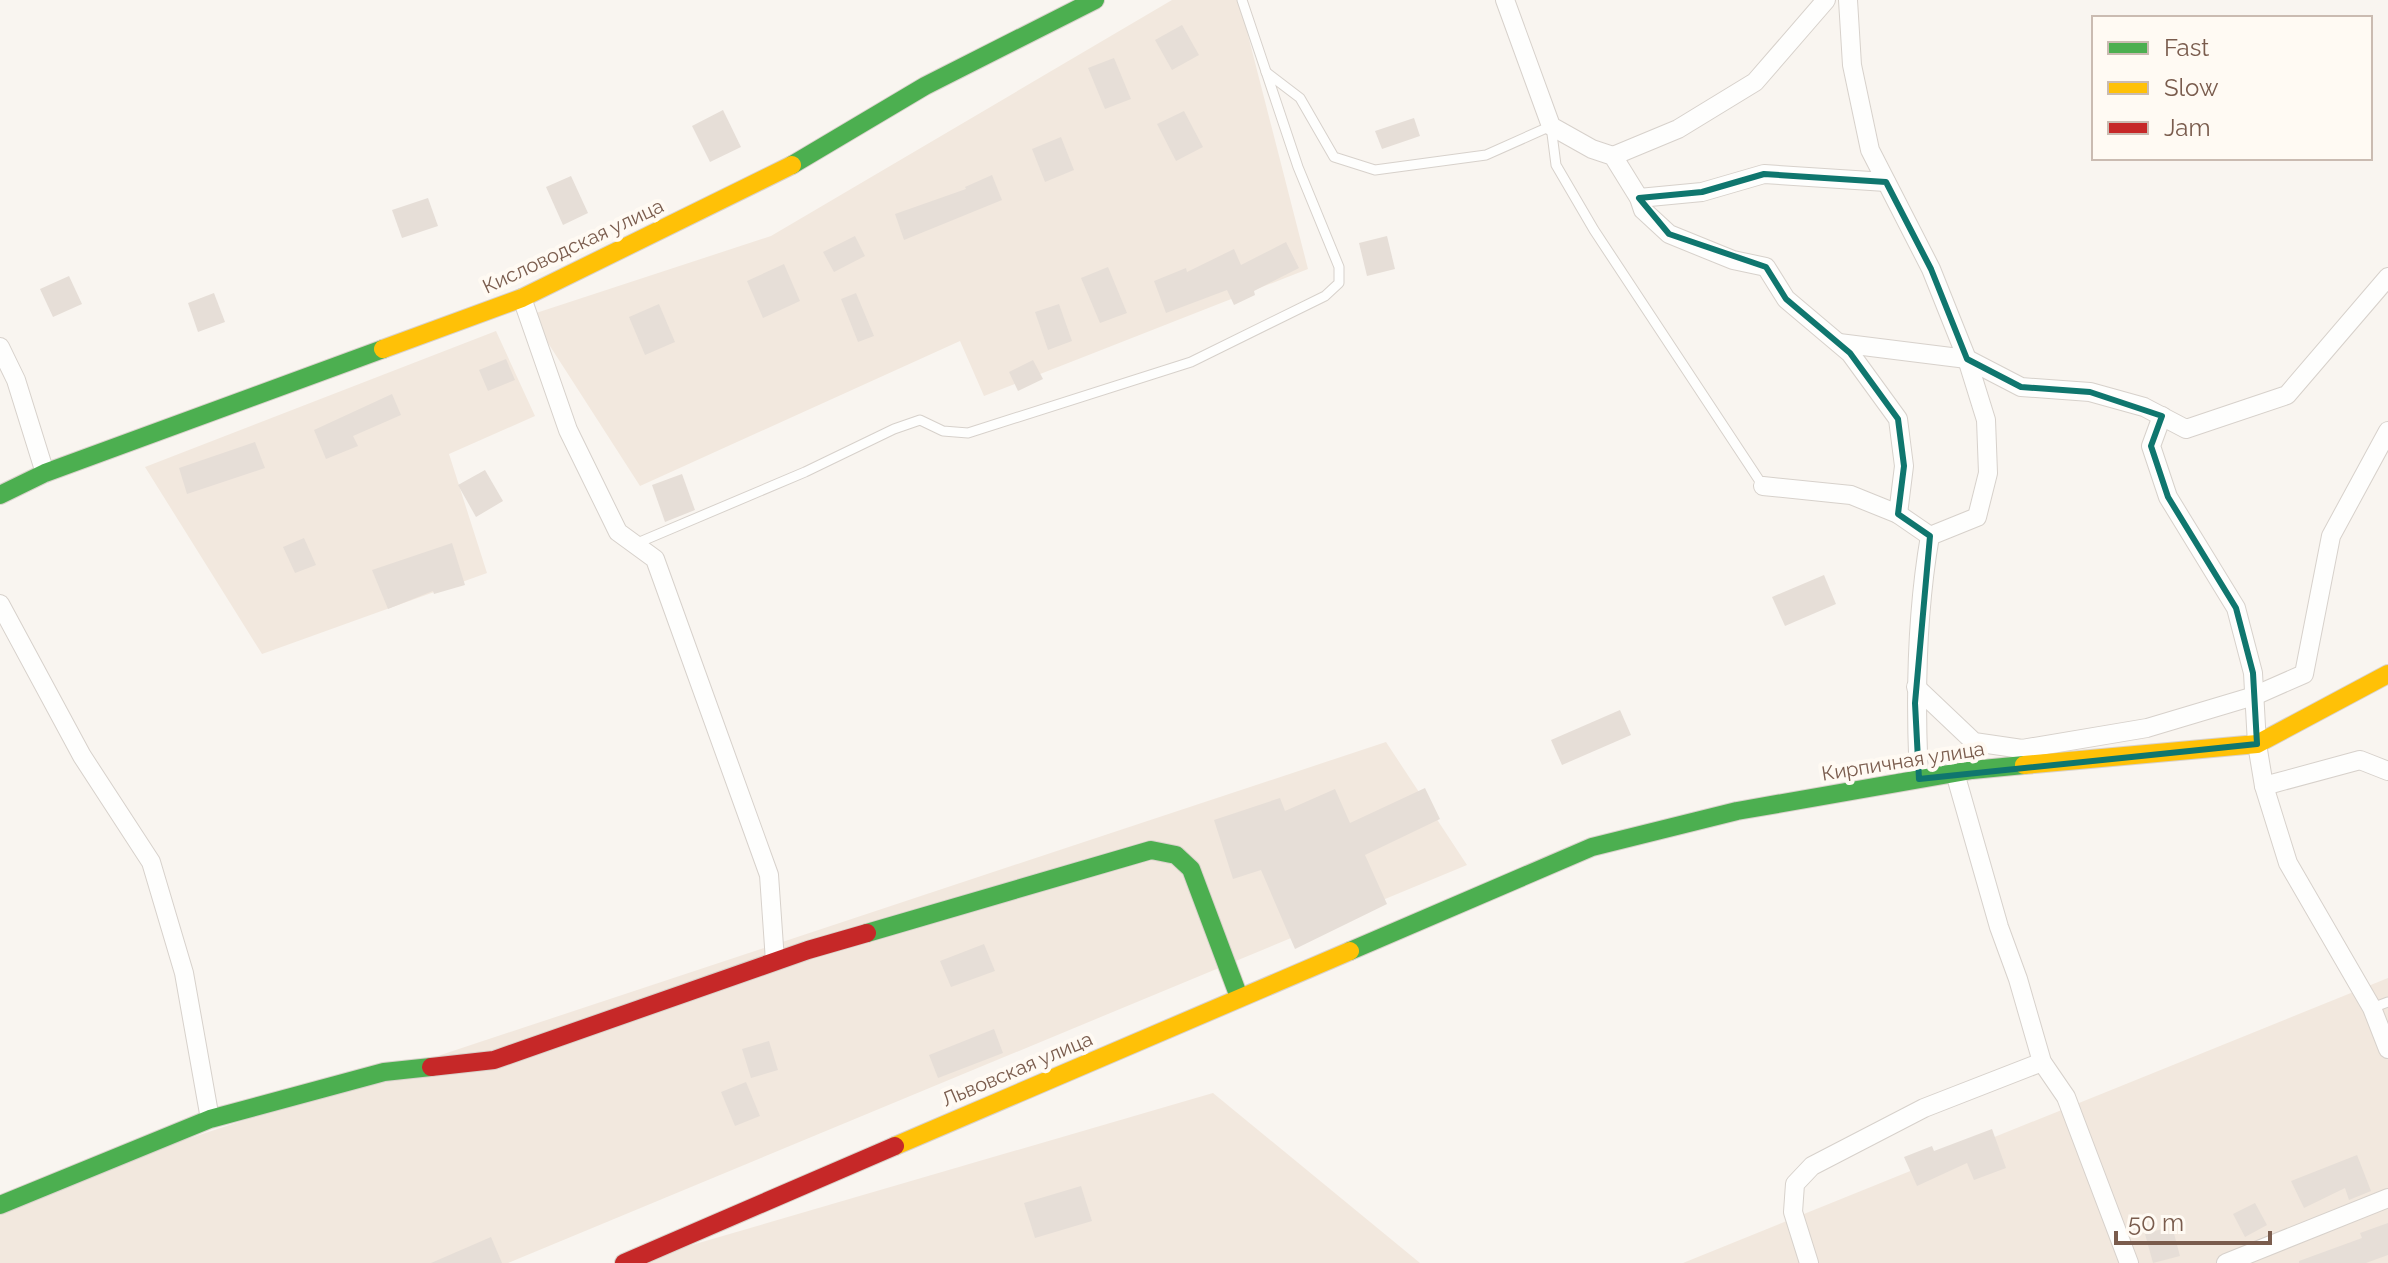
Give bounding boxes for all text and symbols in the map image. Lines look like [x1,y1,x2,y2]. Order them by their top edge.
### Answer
legend [2092,16,2372,160]
text: Fast [2164,33,2209,62]
text: Slow [2164,73,2219,102]
text: Jam [2164,113,2210,142]
street label: Кисловодская улица [479,194,667,298]
street label: Кирпичная улица [1820,736,1986,786]
street label: Львовская улица [938,1026,1096,1112]
scale bar [2116,1195,2270,1245]
text: 50 m [2128,1208,2184,1237]

